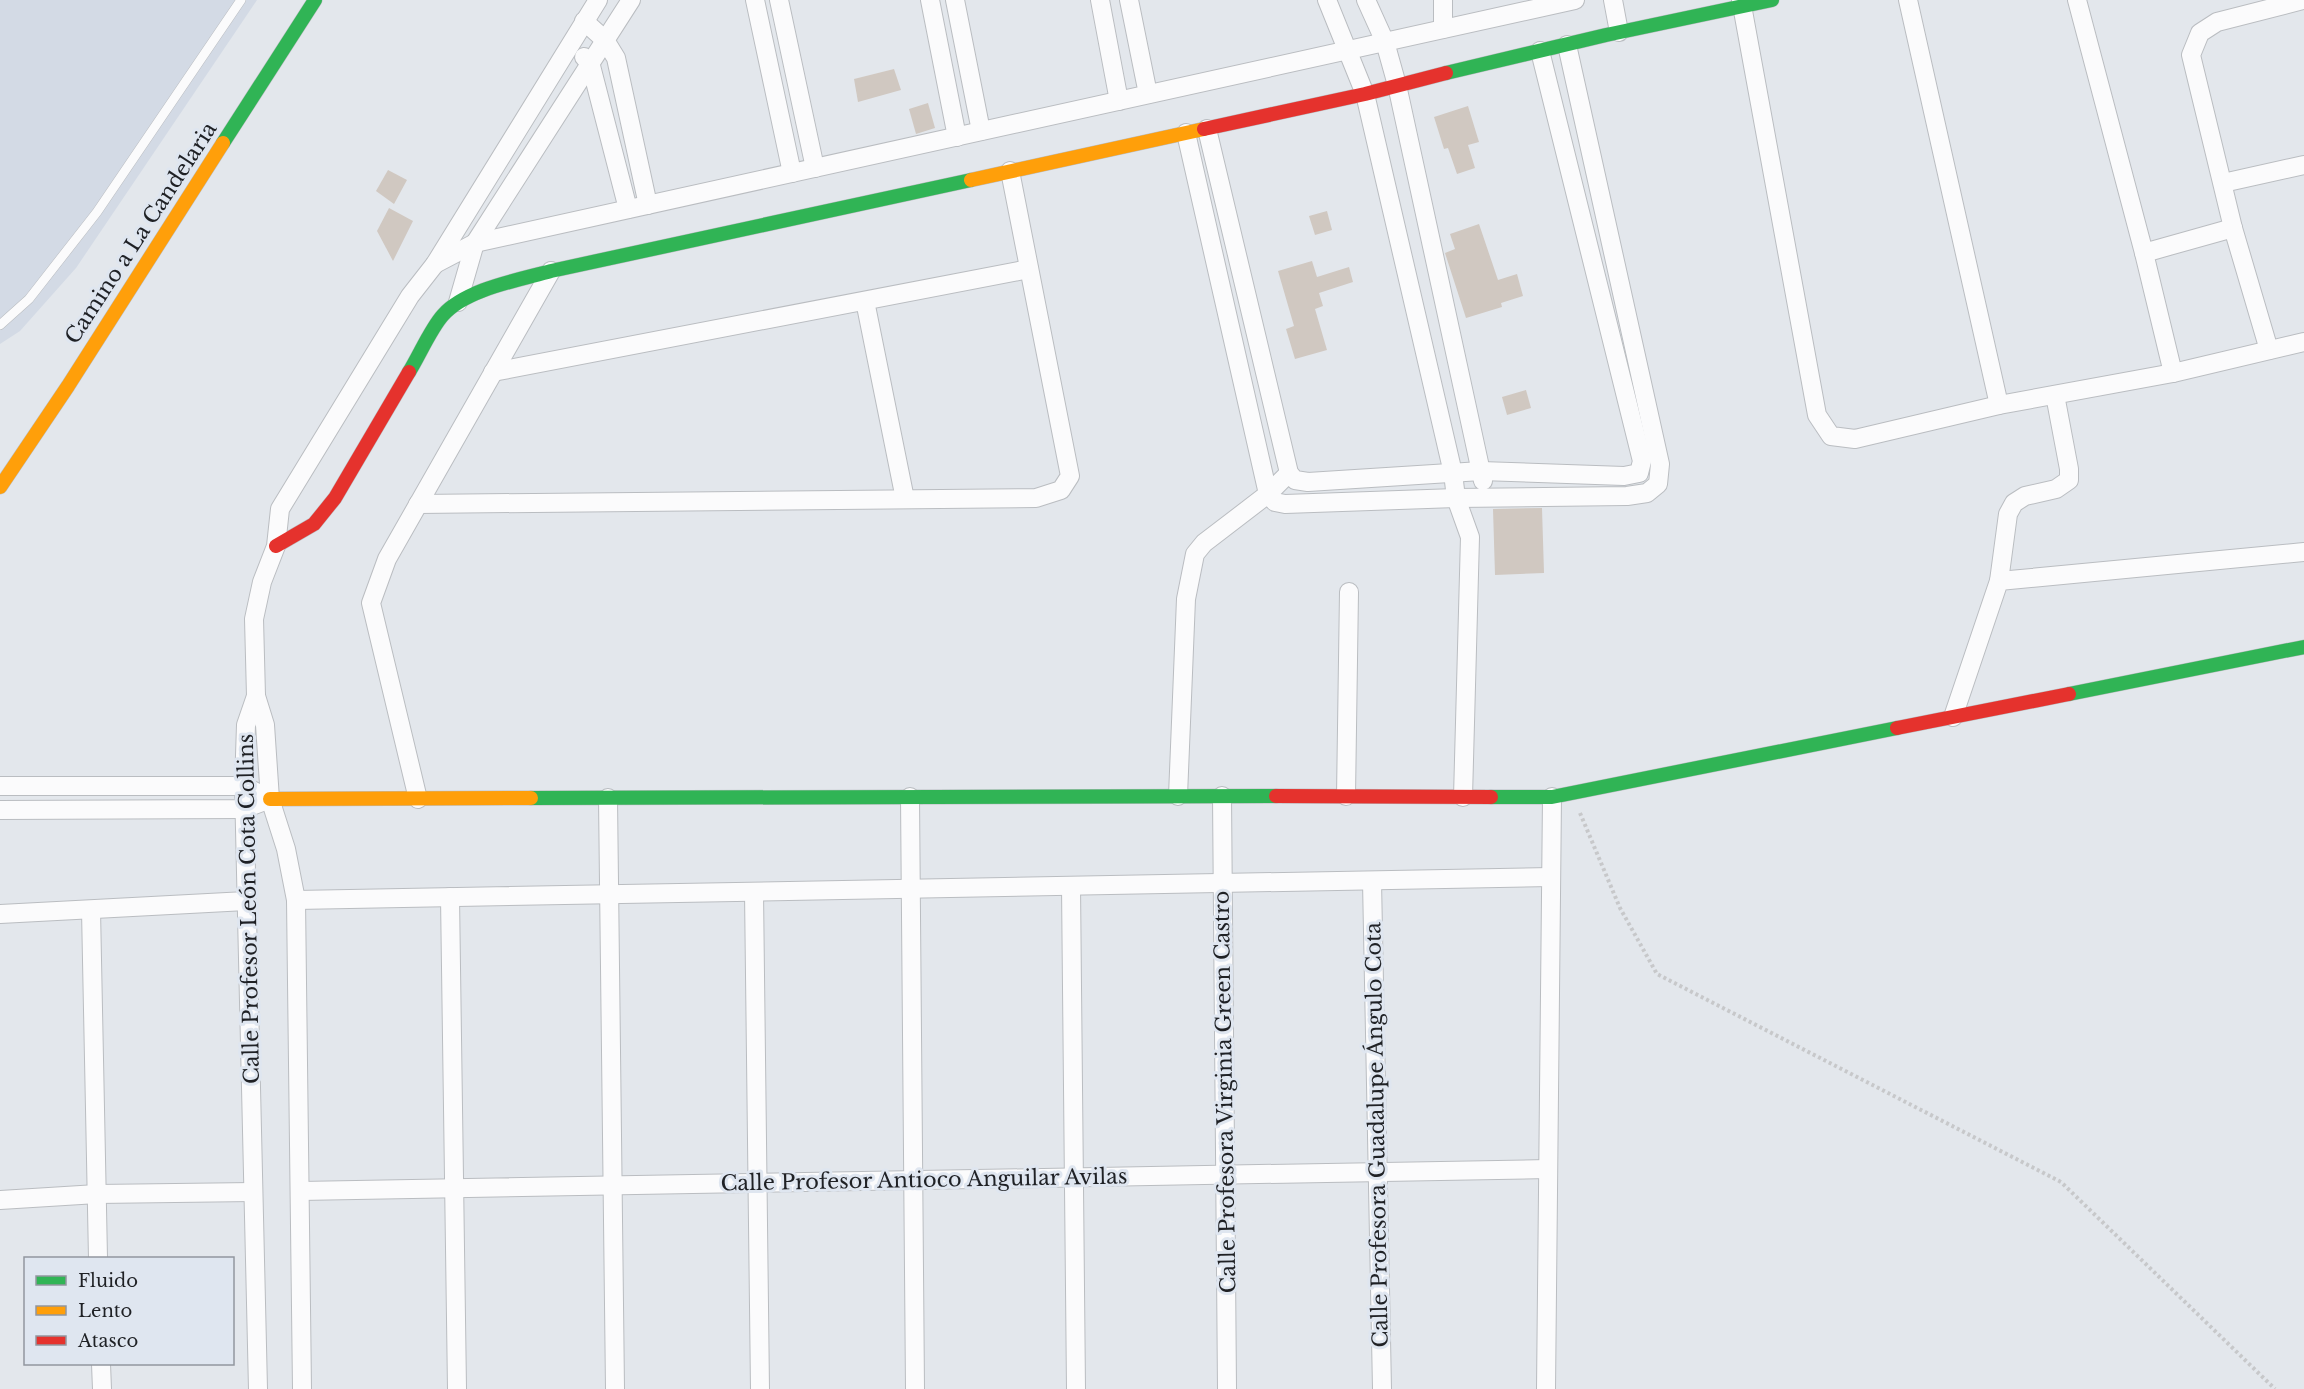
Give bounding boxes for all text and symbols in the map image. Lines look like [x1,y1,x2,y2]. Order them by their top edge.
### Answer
street label: Camino a La Candelaria [60,117,223,349]
street label: Calle Profesor León Cota Collins [233,734,265,1084]
street label: Calle Profesora Virginia Green Castro [1208,890,1242,1294]
street label: Calle Profesora Guadalupe Ángulo Cota [1360,922,1394,1348]
street label: Calle Profesor Antioco Anguilar Avilas [720,1163,1128,1197]
legend [24,1257,234,1365]
text: Fluido [78,1270,138,1292]
text: Lento [78,1300,132,1322]
text: Atasco [77,1330,138,1352]

